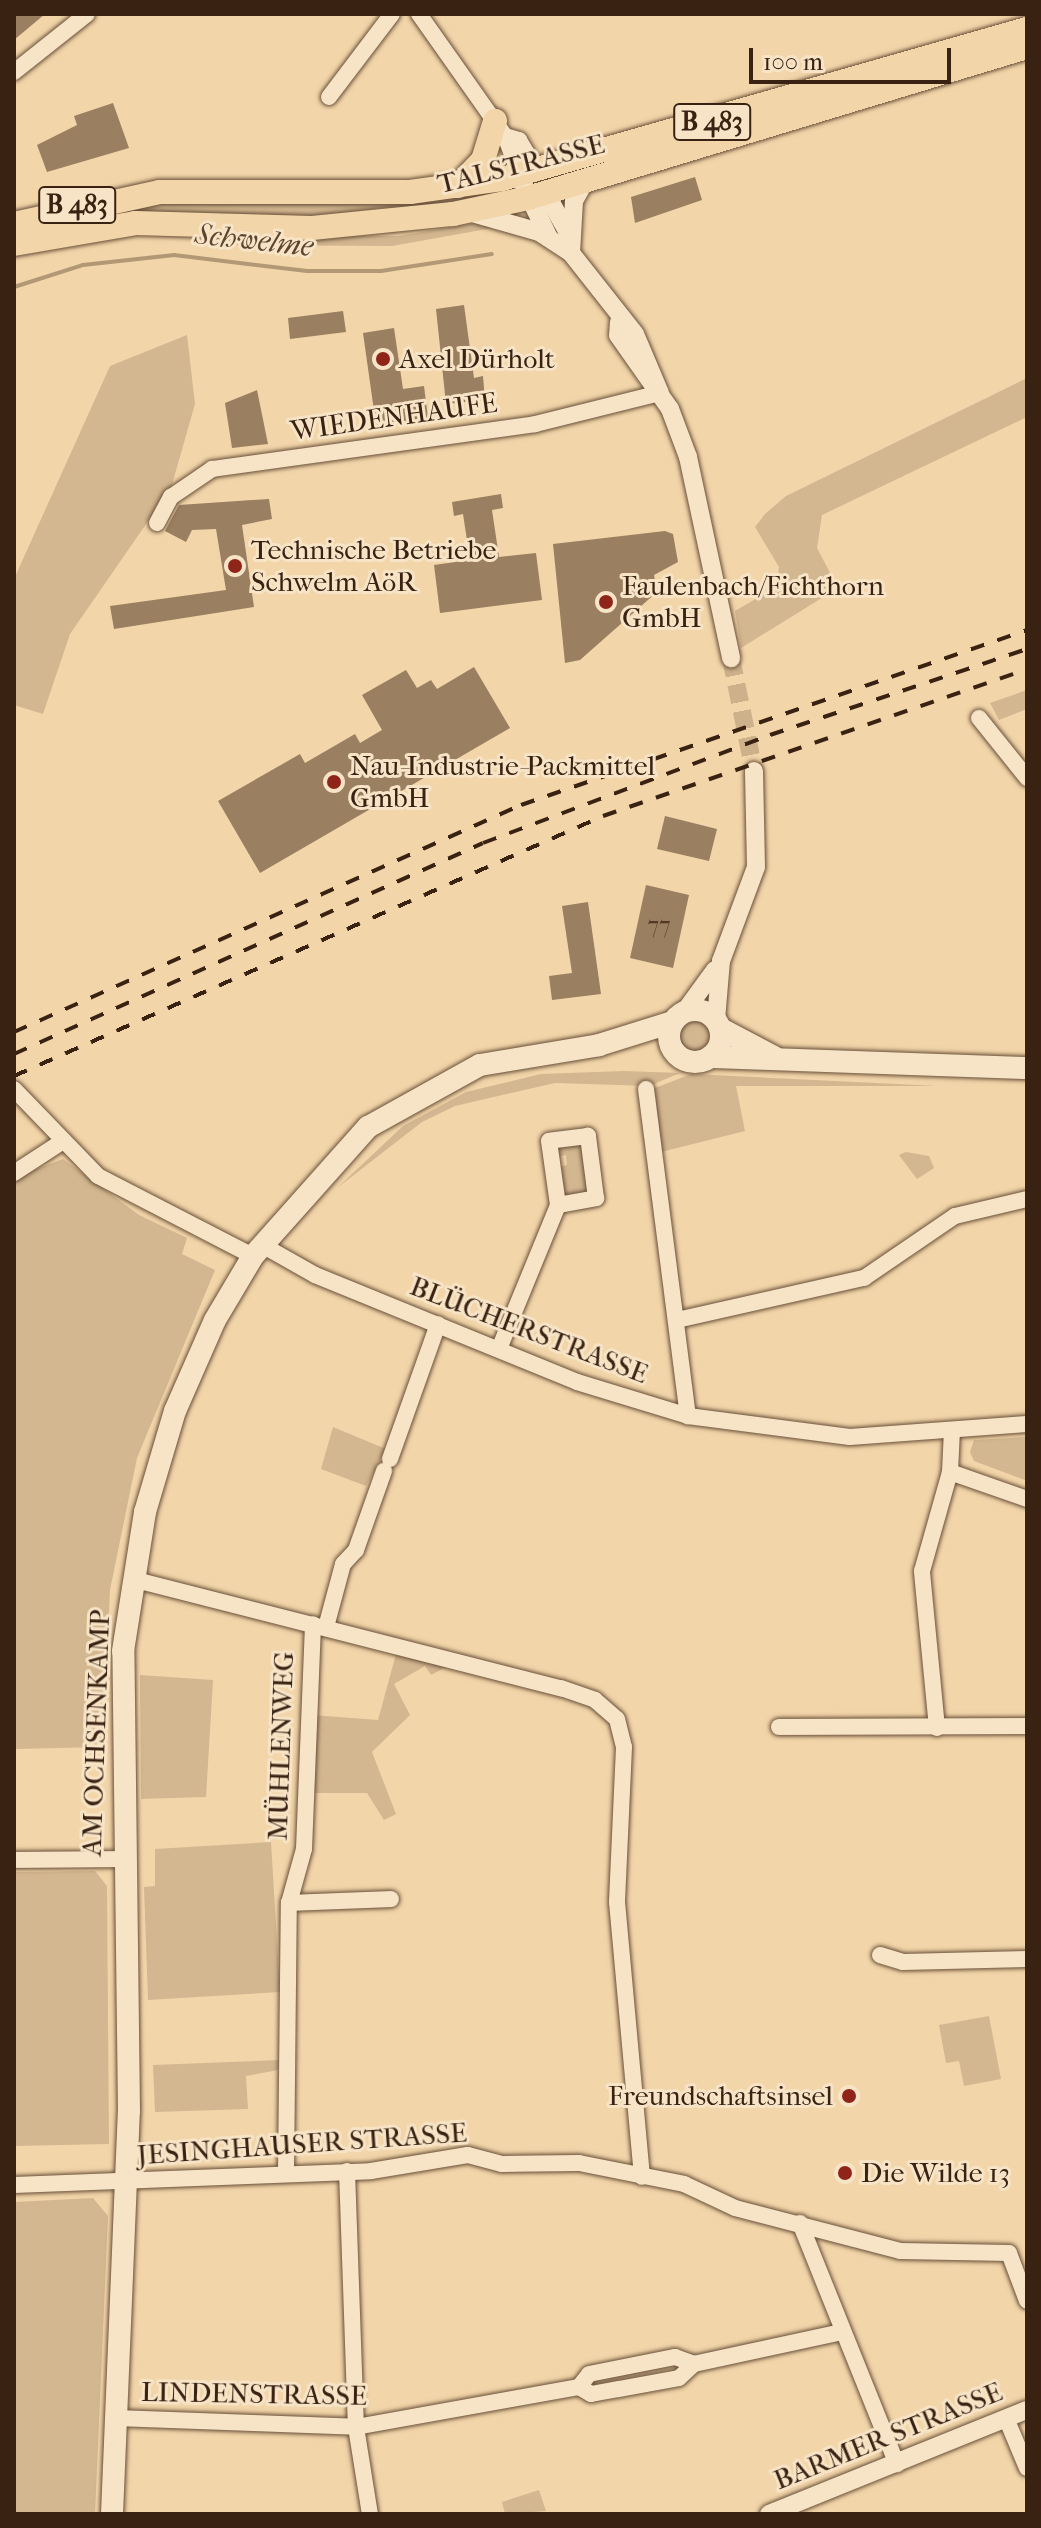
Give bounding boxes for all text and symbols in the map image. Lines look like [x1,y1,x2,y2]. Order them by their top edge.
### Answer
scale bar [753,32,955,82]
text: 100 m [763,48,823,76]
road number: B 483 [672,100,752,144]
street label: TALSTRASSE [434,127,608,201]
road number: B 483 [37,183,117,227]
water label: Schwelme [193,217,315,265]
place label: Axel Dürholt [399,342,555,376]
marker: Axel Dürholt [374,350,392,368]
street label: WIEDENHAUFE [289,386,499,448]
place label: Technische Betriebe Schwelm AöR [251,533,496,599]
marker: Technische Betriebe Schwelm AöR [226,557,244,575]
place label: Faulenbach/Fichthorn GmbH [622,569,884,635]
marker: Faulenbach/Fichthorn GmbH [597,593,615,611]
place label: Nau-Industrie-Packmittel GmbH [350,749,655,815]
marker: Nau-Industrie-Packmittel GmbH [325,773,343,791]
house number: 77 [647,912,671,940]
street label: BLÜCHERSTRASSE [405,1269,653,1391]
street label: AM OCHSENKAMP [75,1609,117,1857]
street label: MÜHLENWEG [261,1651,301,1841]
place label: Freundschaftsinsel [608,2079,833,2113]
marker: Freundschaftsinsel [840,2087,858,2105]
street label: JESINGHAUSER STRASSE [136,2116,468,2172]
place label: Die Wilde 13 [861,2156,1010,2190]
marker: Die Wilde 13 [836,2164,854,2182]
street label: LINDENSTRASSE [141,2375,367,2413]
street label: BARMER STRASSE [769,2375,1007,2497]

